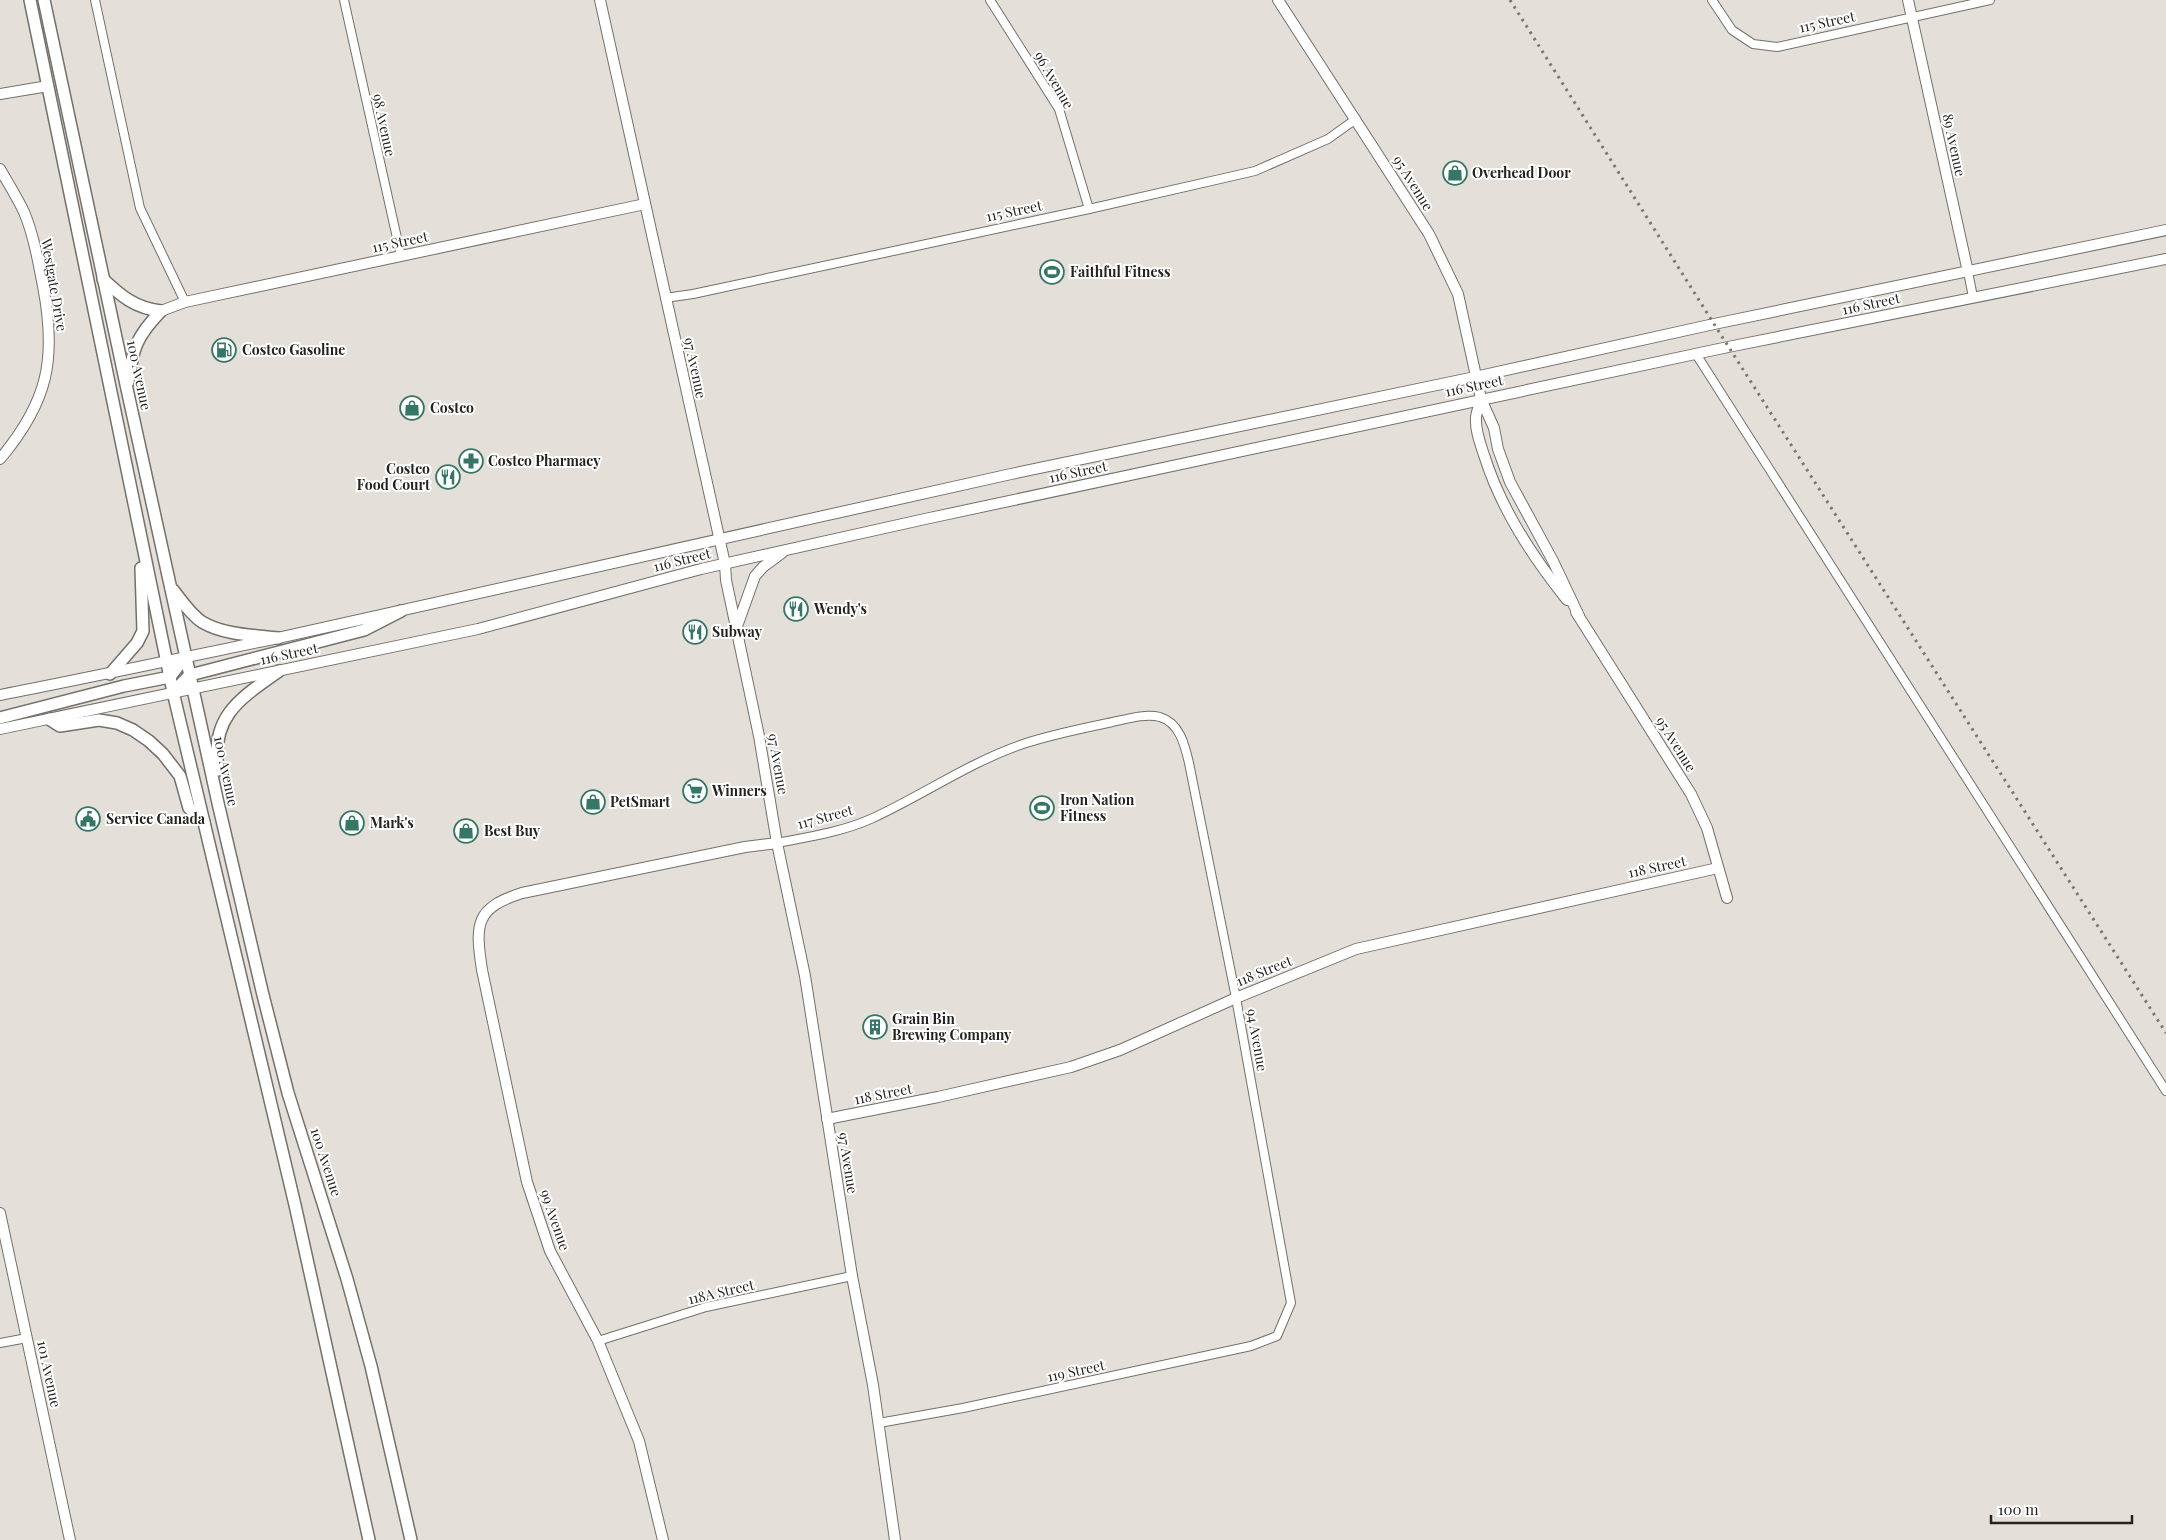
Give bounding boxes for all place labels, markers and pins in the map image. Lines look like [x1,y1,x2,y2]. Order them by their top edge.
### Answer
shop icon: Overhead Door [1442,160,1468,186]
place label: Overhead Door [1472,163,1571,182]
sports icon: Faithful Fitness [1039,259,1065,285]
place label: Faithful Fitness [1070,262,1170,281]
fuel station icon: Costco Gasoline [211,337,237,363]
place label: Costco Gasoline [242,340,345,359]
shop icon: Costco [399,395,425,421]
place label: Costco [430,398,474,417]
pharmacy icon: Costco Pharmacy [458,448,484,474]
place label: Costco Pharmacy [488,451,601,470]
place label: Costco Food Court [357,459,430,494]
restaurant icon: Costco Food Court [435,464,461,490]
restaurant icon: Wendy's [783,596,809,622]
place label: Wendy's [813,599,867,618]
restaurant icon: Subway [682,619,708,645]
place label: Subway [712,622,763,641]
supermarket icon: Winners [682,778,708,804]
place label: Winners [711,781,767,800]
shop icon: PetSmart [580,789,606,815]
place label: Iron Nation Fitness [1060,790,1135,825]
place label: PetSmart [610,792,670,811]
sports icon: Iron Nation Fitness [1029,795,1055,821]
public building icon: Service Canada [75,806,101,832]
place label: Service Canada [106,809,206,828]
shop icon: Mark's [339,810,365,836]
place label: Mark's [370,813,414,832]
shop icon: Best Buy [453,818,479,844]
place label: Best Buy [484,821,541,840]
place label: Grain Bin Brewing Company [892,1009,1012,1044]
building icon: Grain Bin Brewing Company [862,1014,888,1040]

